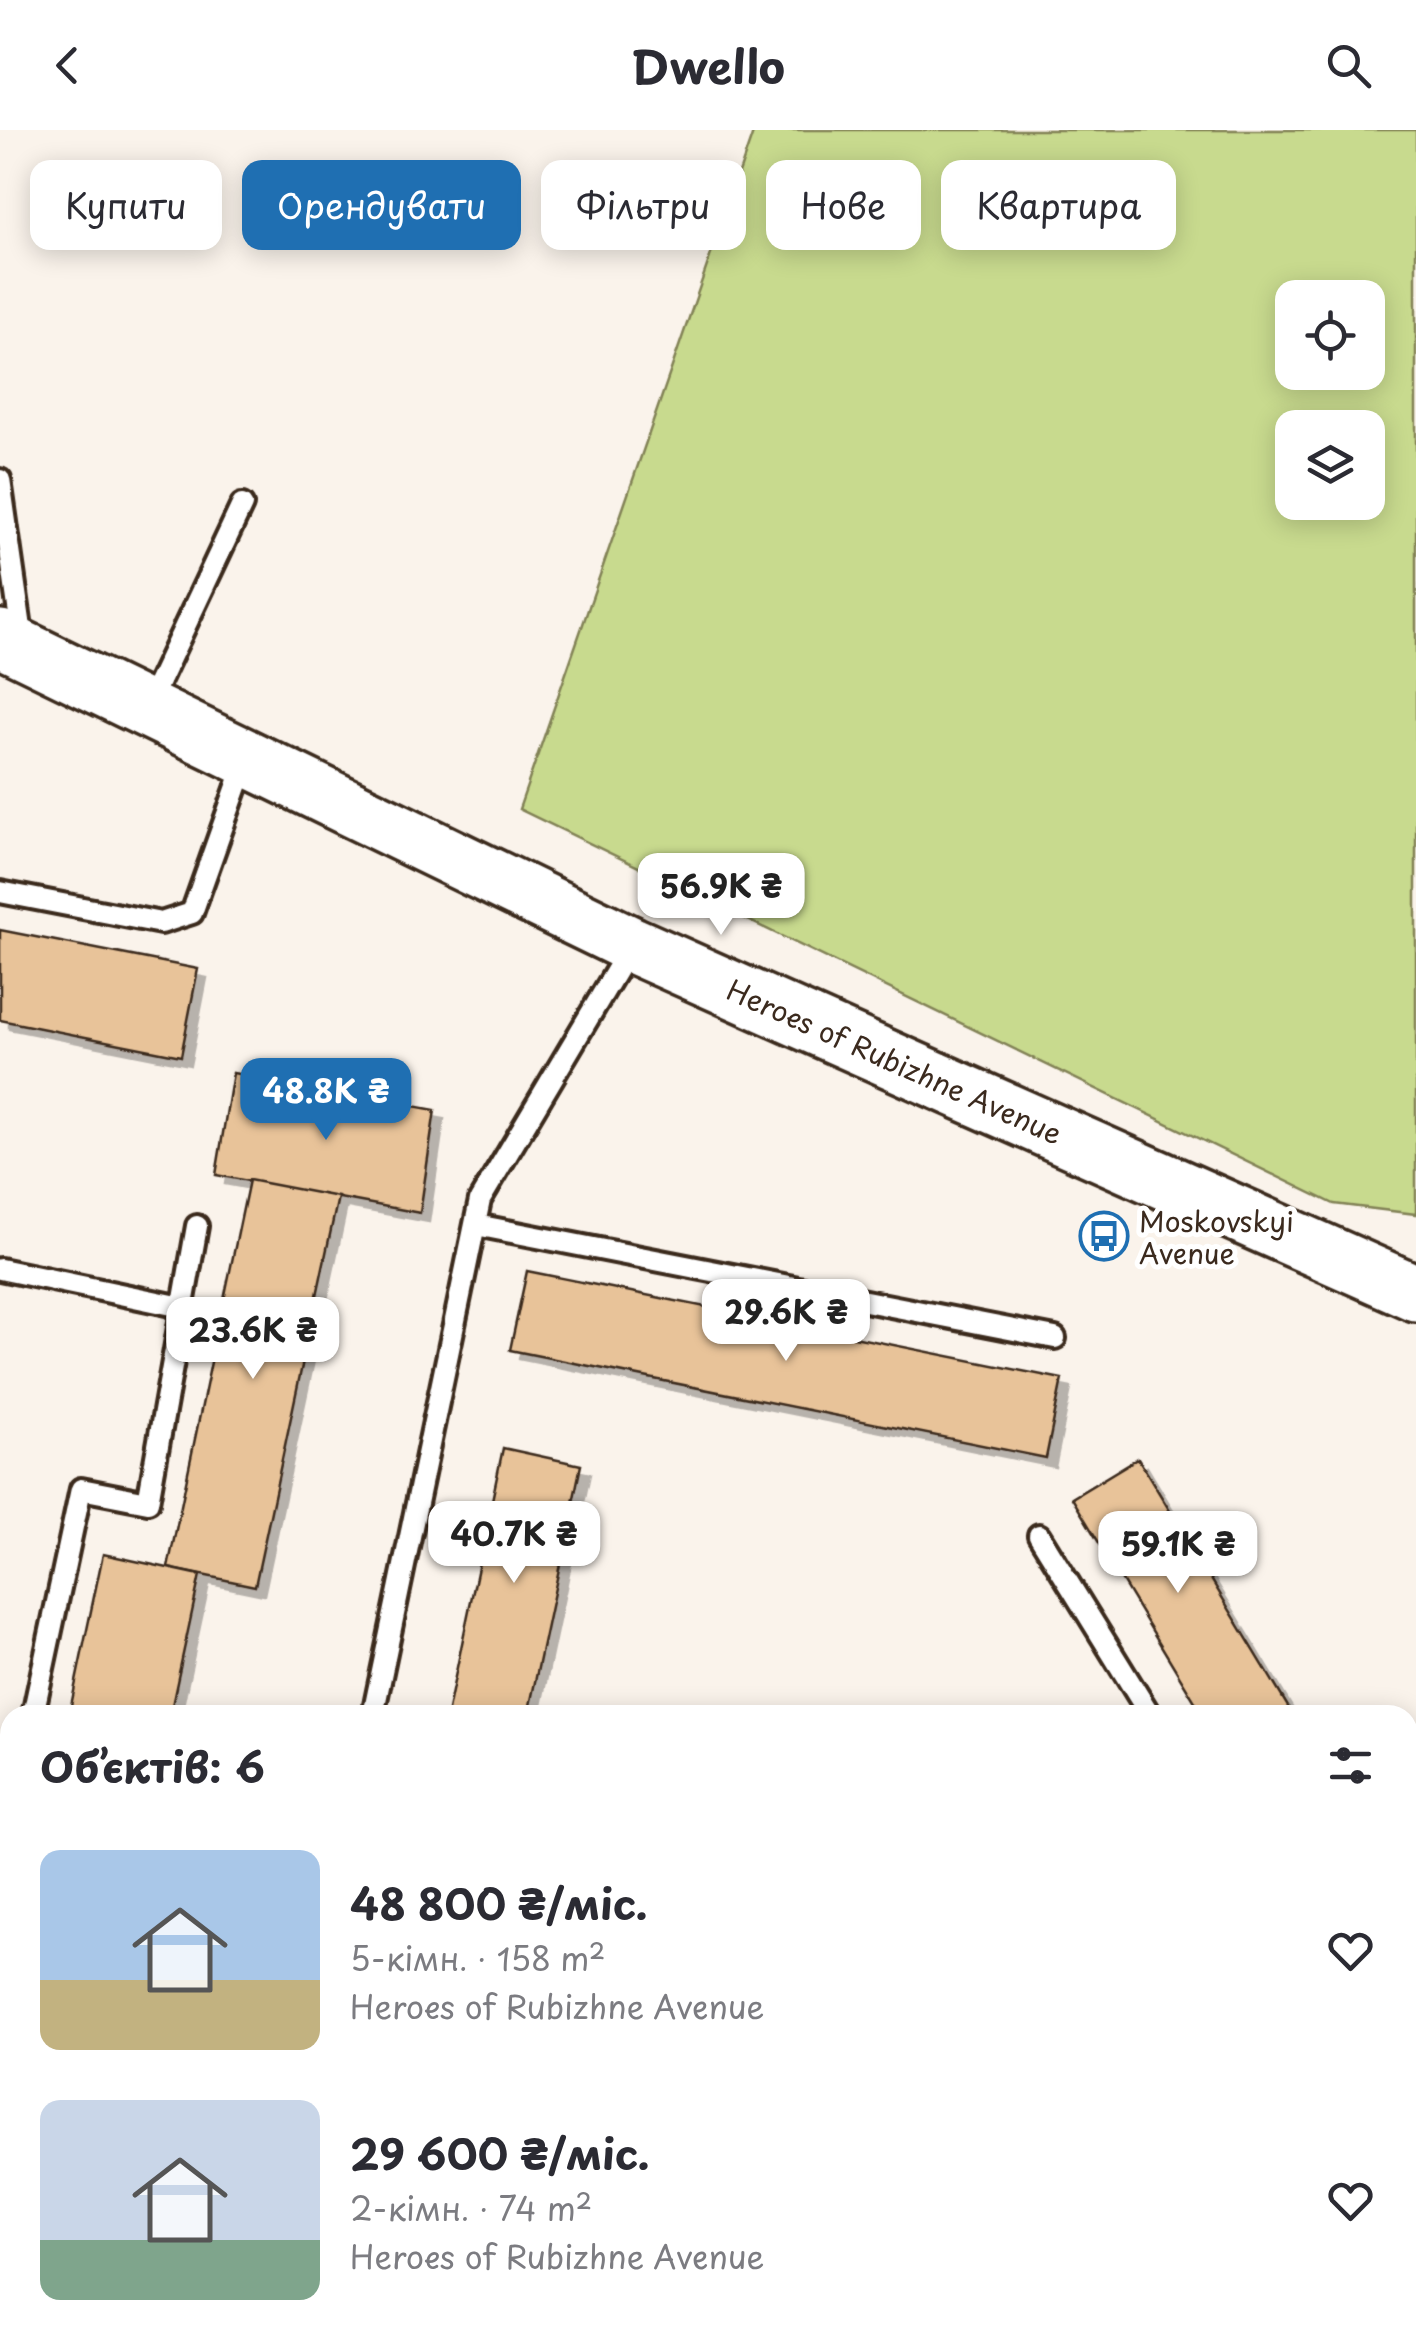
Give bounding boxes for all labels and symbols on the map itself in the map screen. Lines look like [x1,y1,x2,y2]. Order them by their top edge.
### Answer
pin: 56.9K ₴ [629,853,813,938]
street label: Heroes of Rubizhne Avenue [721,968,1069,1154]
pin: 48.8K ₴ [234,1058,418,1143]
place label: Moskovskyi Avenue [1139,1199,1294,1274]
bus stop icon: Moskovskyi Avenue [1078,1210,1130,1262]
pin: 29.6K ₴ [694,1279,878,1364]
pin: 23.6K ₴ [161,1297,345,1382]
pin: 40.7K ₴ [422,1501,606,1586]
pin: 59.1K ₴ [1086,1511,1270,1596]

